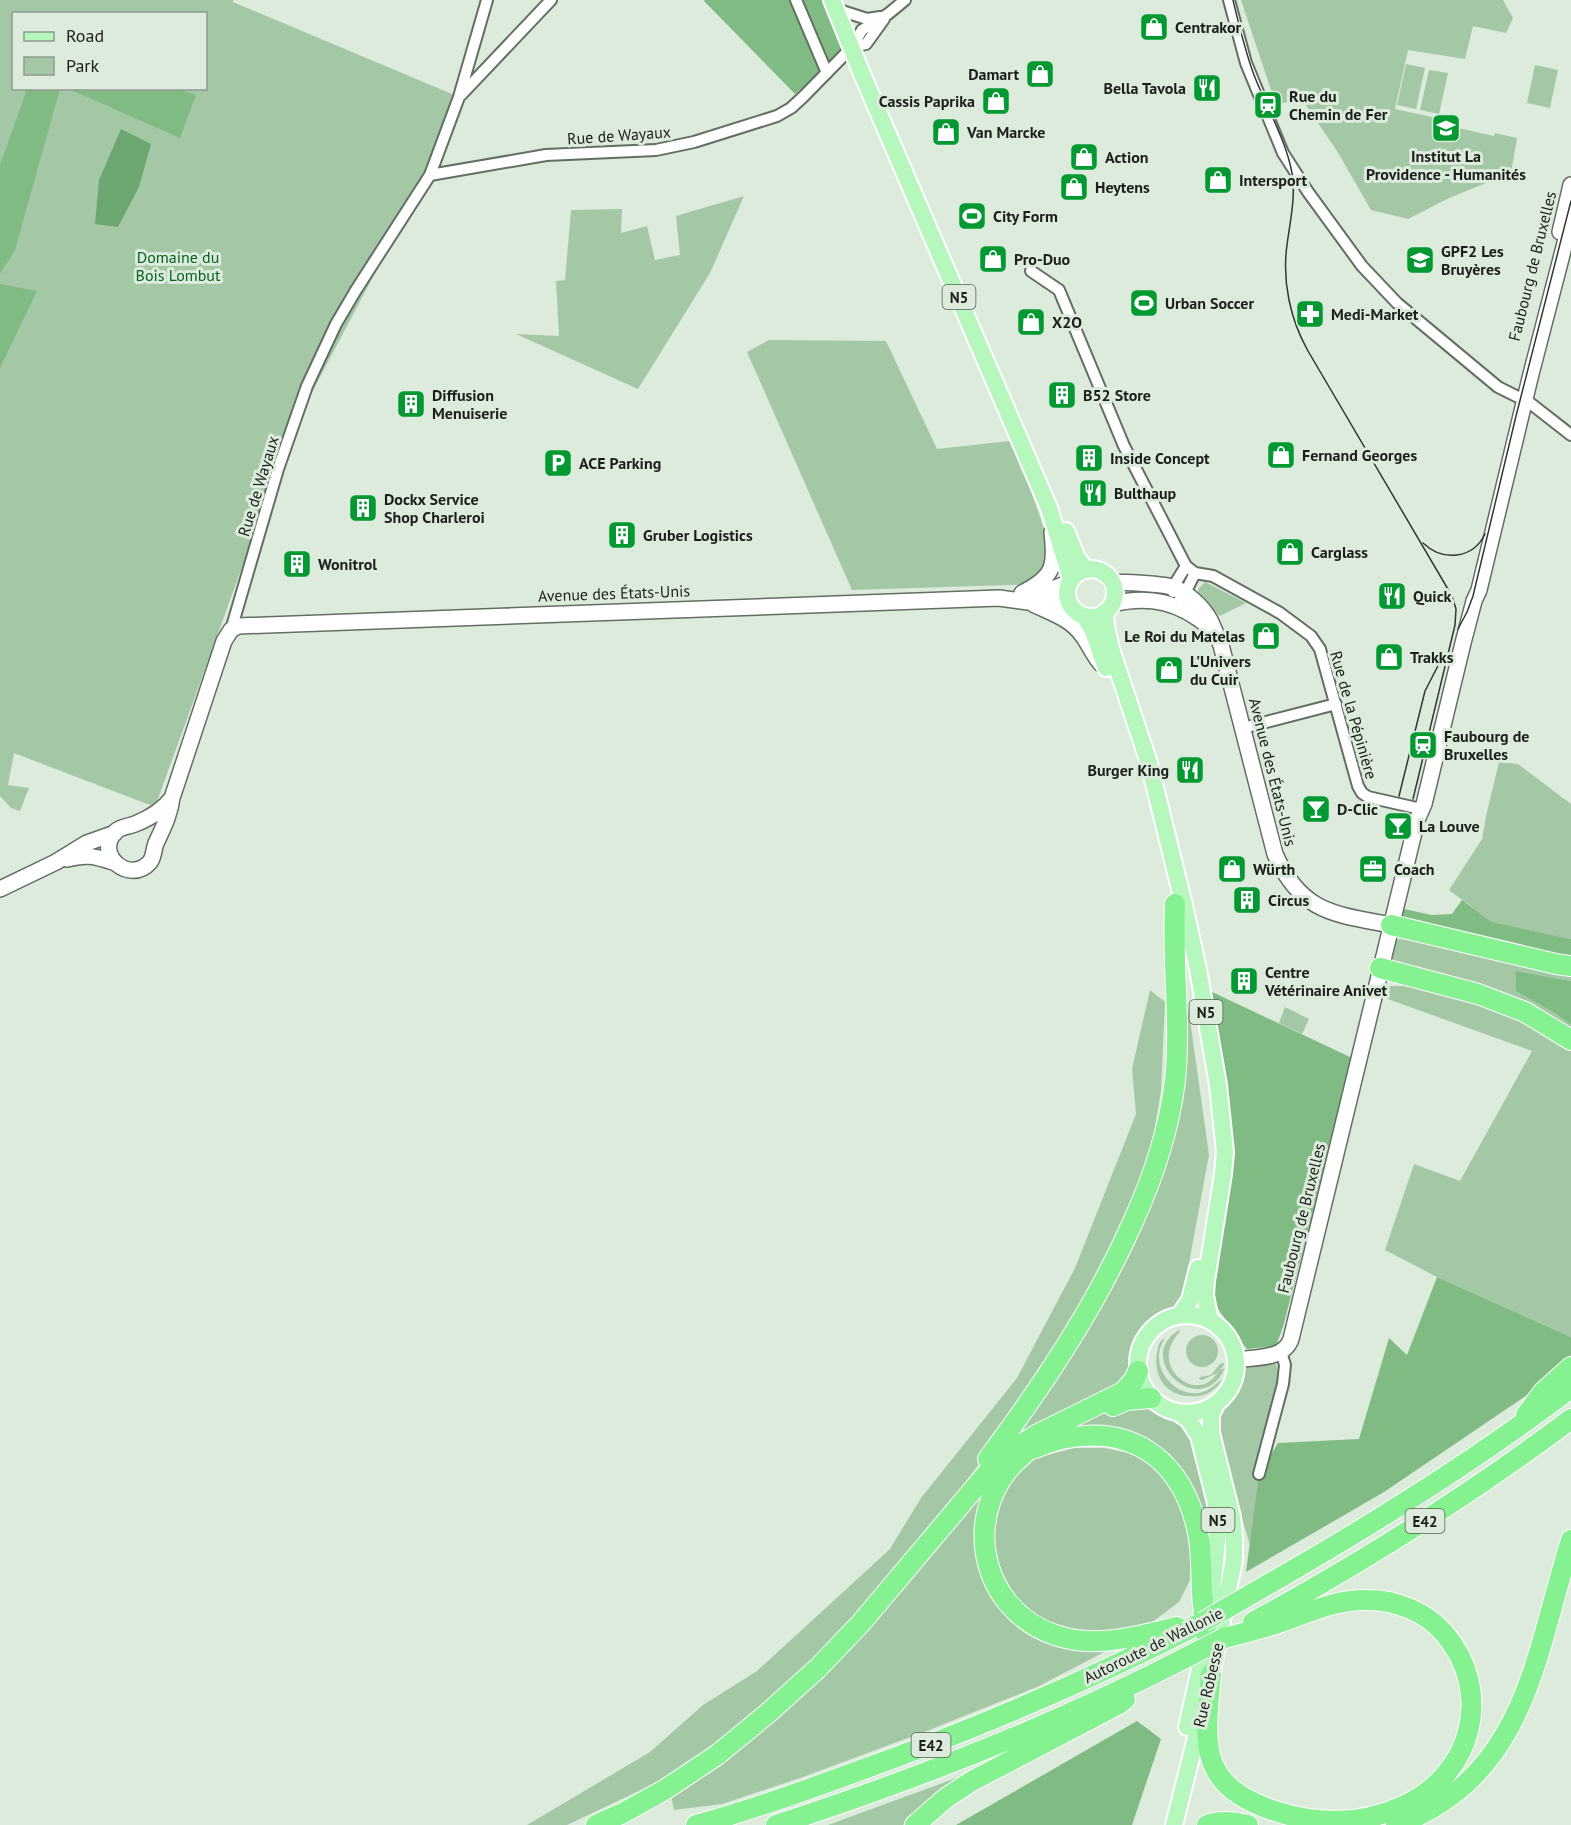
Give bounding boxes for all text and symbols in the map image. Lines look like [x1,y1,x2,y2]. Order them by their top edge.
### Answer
shop icon: Centrakor [1138,11,1170,43]
legend [12,12,207,90]
place label: Centrakor [1175,17,1242,37]
text: Road [66,24,104,47]
text: Park [66,54,99,77]
shop icon: Damart [1024,58,1056,90]
place label: Damart [968,64,1019,84]
restaurant icon: Bella Tavola [1191,72,1223,104]
place label: Bella Tavola [1104,78,1186,98]
shop icon: Cassis Paprika [980,85,1012,117]
place label: Rue du Chemin de Fer [1289,86,1388,124]
station icon: Rue du Chemin de Fer [1252,89,1284,121]
place label: Cassis Paprika [879,91,975,111]
school or university icon: Institut La Providence - Humanités [1430,112,1462,144]
shop icon: Van Marcke [930,116,962,148]
street label: Rue de Wayaux [566,121,672,149]
place label: Van Marcke [966,122,1046,142]
shop icon: Action [1068,141,1100,173]
place label: Institut La Providence - Humanités [1366,146,1526,184]
place label: Action [1105,147,1149,167]
shop icon: Intersport [1202,164,1234,196]
place label: Intersport [1239,170,1308,190]
shop icon: Heytens [1058,171,1090,203]
place label: Heytens [1095,177,1150,197]
street label: Faubourg de Bruxelles [1504,189,1560,343]
sports icon: City Form [956,200,988,232]
place label: City Form [993,206,1058,226]
place label: GPF2 Les Bruyères [1441,241,1504,279]
shop icon: Pro-Duo [977,243,1009,275]
school or university icon: GPF2 Les Bruyères [1404,244,1436,276]
park label: Domaine du Bois Lombut [136,247,221,285]
place label: Pro-Duo [1014,249,1071,269]
road number: N5 [942,285,976,309]
sports icon: Urban Soccer [1128,287,1160,319]
place label: Urban Soccer [1165,293,1254,313]
pharmacy icon: Medi-Market [1294,298,1326,330]
place label: Medi-Market [1331,304,1419,324]
shop icon: X2O [1015,306,1047,338]
place label: X2O [1052,312,1082,332]
building icon: B52 Store [1046,379,1078,411]
place label: Diffusion Menuiserie [432,385,508,423]
place label: B52 Store [1083,385,1151,405]
building icon: Diffusion Menuiserie [395,388,427,420]
street label: Rue de Wayaux [233,433,283,539]
shop icon: Fernand Georges [1265,439,1297,471]
building icon: Inside Concept [1073,442,1105,474]
place label: Fernand Georges [1302,445,1417,465]
parking icon: ACE Parking [542,447,574,479]
place label: Inside Concept [1110,448,1210,468]
place label: ACE Parking [579,453,661,473]
restaurant icon: Bulthaup [1077,477,1109,509]
place label: Bulthaup [1114,483,1177,503]
place label: Dockx Service Shop Charleroi [384,489,485,527]
building icon: Dockx Service Shop Charleroi [347,492,379,524]
building icon: Gruber Logistics [606,519,638,551]
place label: Gruber Logistics [643,525,753,545]
shop icon: Carglass [1274,536,1306,568]
place label: Carglass [1311,542,1368,562]
building icon: Wonitrol [281,548,313,580]
place label: Wonitrol [318,554,377,574]
street label: Avenue des États-Unis [538,580,691,606]
restaurant icon: Quick [1376,580,1408,612]
place label: Quick [1413,586,1452,606]
shop icon: Le Roi du Matelas [1250,620,1282,652]
place label: Le Roi du Matelas [1124,626,1245,646]
shop icon: Trakks [1373,641,1405,673]
place label: Trakks [1410,647,1454,667]
street label: Rue de la Pépinière [1326,649,1382,781]
place label: L'Univers du Cuir [1190,651,1251,689]
shop icon: L'Univers du Cuir [1153,654,1185,686]
street label: Avenue des États-Unis [1245,696,1301,848]
place label: Faubourg de Bruxelles [1444,726,1529,764]
station icon: Faubourg de Bruxelles [1407,729,1439,761]
restaurant icon: Burger King [1174,754,1206,786]
place label: Burger King [1087,760,1169,780]
bar icon: D-Clic [1300,793,1332,825]
place label: D-Clic [1337,799,1378,819]
bar icon: La Louve [1382,810,1414,842]
place label: La Louve [1419,816,1480,836]
shop icon: Würth [1216,853,1248,885]
office icon: Coach [1357,853,1389,885]
place label: Würth [1253,859,1295,879]
place label: Coach [1394,859,1435,879]
building icon: Circus [1231,884,1263,916]
place label: Circus [1268,890,1309,910]
place label: Centre Vétérinaire Anivet [1264,962,1388,1000]
building icon: Centre Vétérinaire Anivet [1228,965,1260,997]
road number: N5 [1190,1000,1222,1024]
street label: Faubourg de Bruxelles [1273,1141,1329,1295]
road number: N5 [1202,1508,1234,1532]
road number: E42 [1406,1509,1444,1533]
street label: Autoroute de Wallonie [1080,1603,1226,1687]
street label: Rue Robesse [1189,1641,1227,1729]
road number: E42 [912,1733,950,1757]

